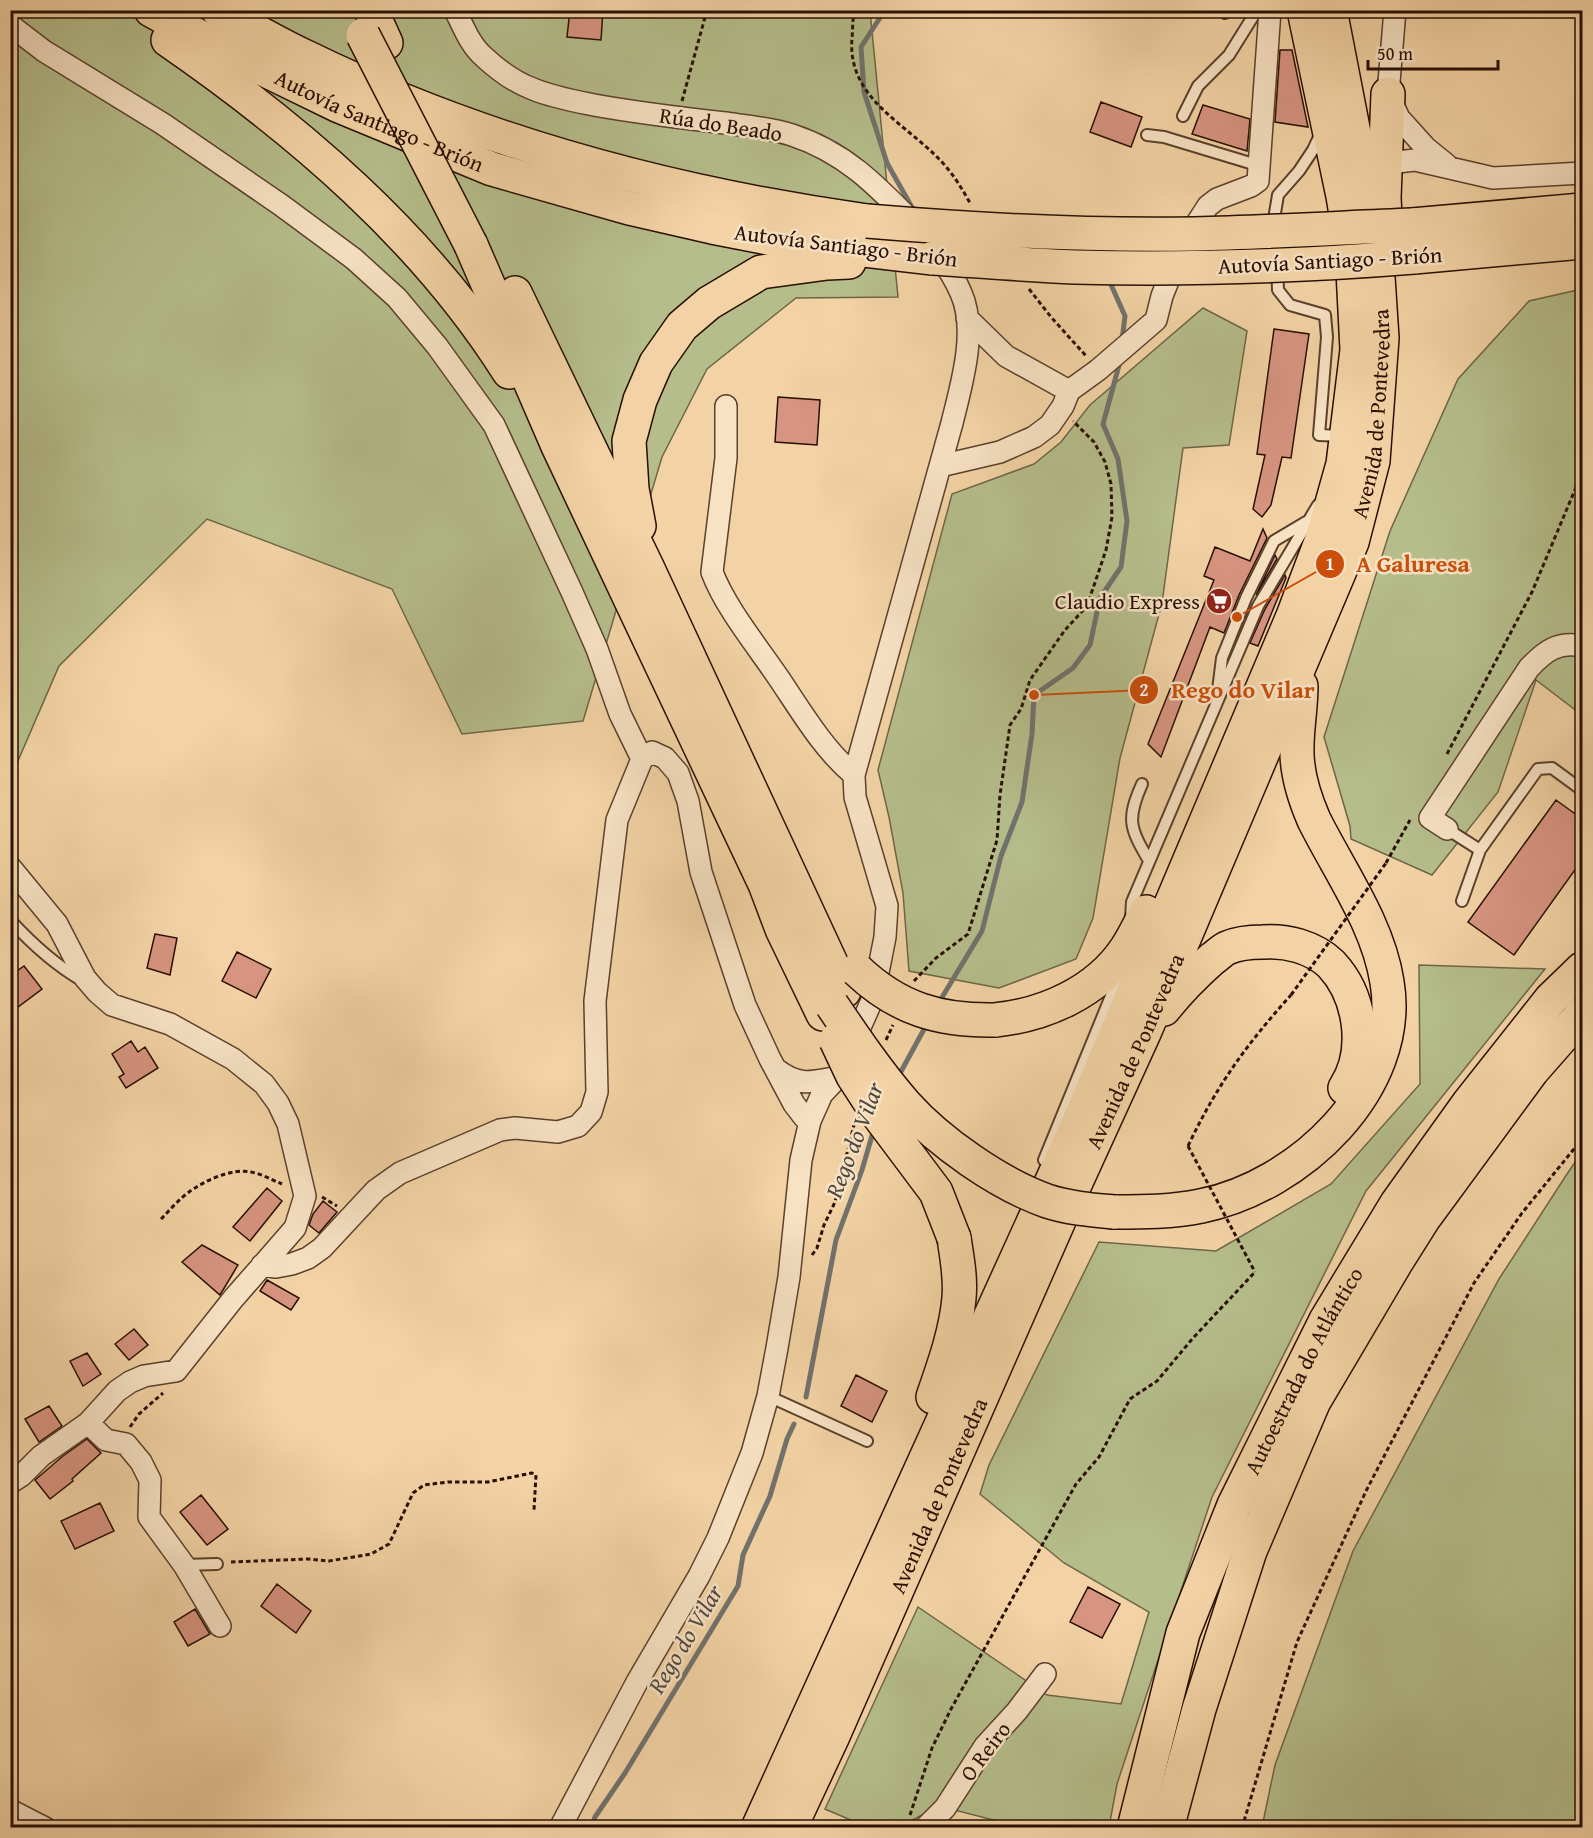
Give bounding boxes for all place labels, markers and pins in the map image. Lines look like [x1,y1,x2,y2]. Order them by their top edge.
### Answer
callout: A Galuresa [1315,543,1482,585]
place label: Claudio Express [1055,585,1200,617]
supermarket icon: Claudio Express [1204,586,1234,616]
callout: Rego do Vilar [1129,669,1327,711]

